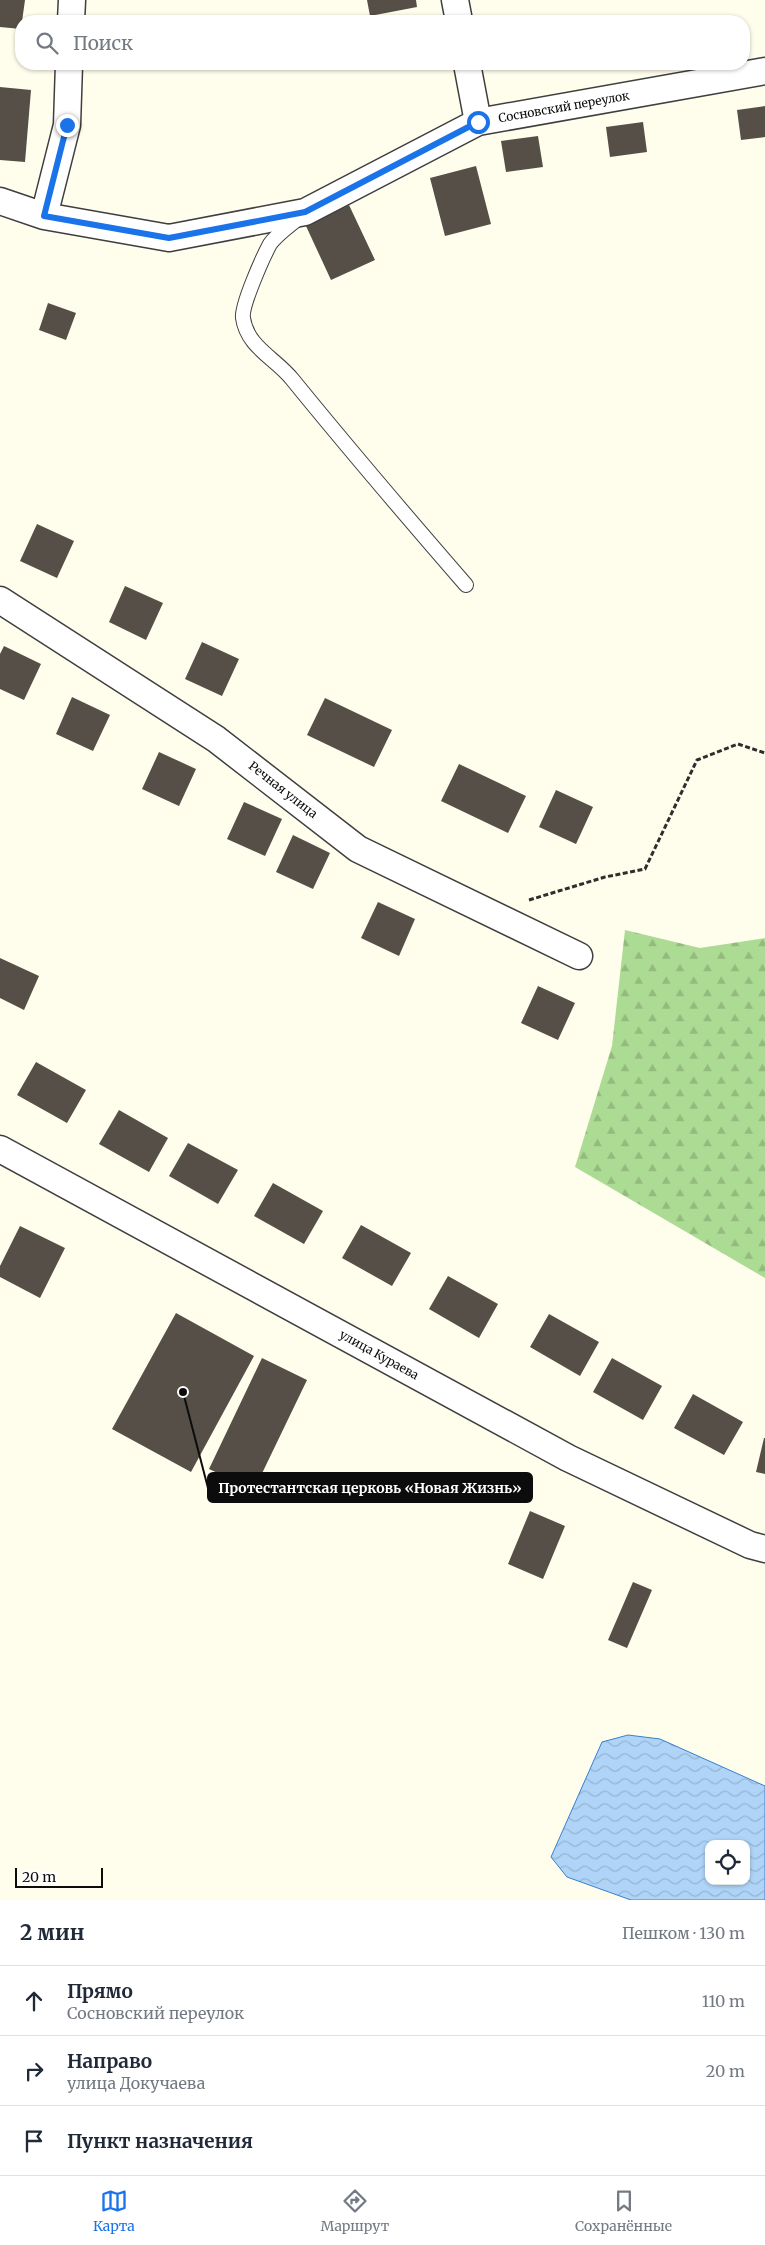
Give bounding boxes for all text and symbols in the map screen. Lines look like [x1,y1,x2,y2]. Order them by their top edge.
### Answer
search box [15,15,750,70]
icon: search [33,29,61,57]
text: Поиск [73,31,133,55]
street label: Сосновский переулок [497,88,631,125]
route start [467,111,490,134]
route end [56,114,79,137]
street label: Речная улица [246,758,321,821]
street label: улица Кураева [337,1327,422,1383]
callout: Протестантская церковь «Новая Жизнь» [208,1473,532,1502]
text: Протестантская церковь «Новая Жизнь» [218,1479,522,1497]
map controls [705,1840,750,1885]
button: locate [705,1840,750,1885]
scale bar [15,1865,102,1888]
text: 20 m [22,1868,56,1886]
text: 2 мин [20,1919,84,1946]
text: Пешком · 130 m [622,1923,745,1943]
text: Прямо [67,1979,133,2003]
icon: ahead [20,1987,48,2015]
text: 110 m [702,1991,745,2011]
text: Сосновский переулок [67,2003,244,2023]
text: Направо [67,2049,152,2073]
icon: right [20,2057,48,2085]
text: 20 m [706,2061,745,2081]
text: улица Докучаева [67,2073,205,2093]
icon: arrive [20,2127,48,2155]
text: Пункт назначения [67,2129,253,2153]
tab: Карта [93,2187,135,2235]
tab: Маршрут [321,2187,389,2235]
tab: Сохранённые [575,2187,672,2235]

